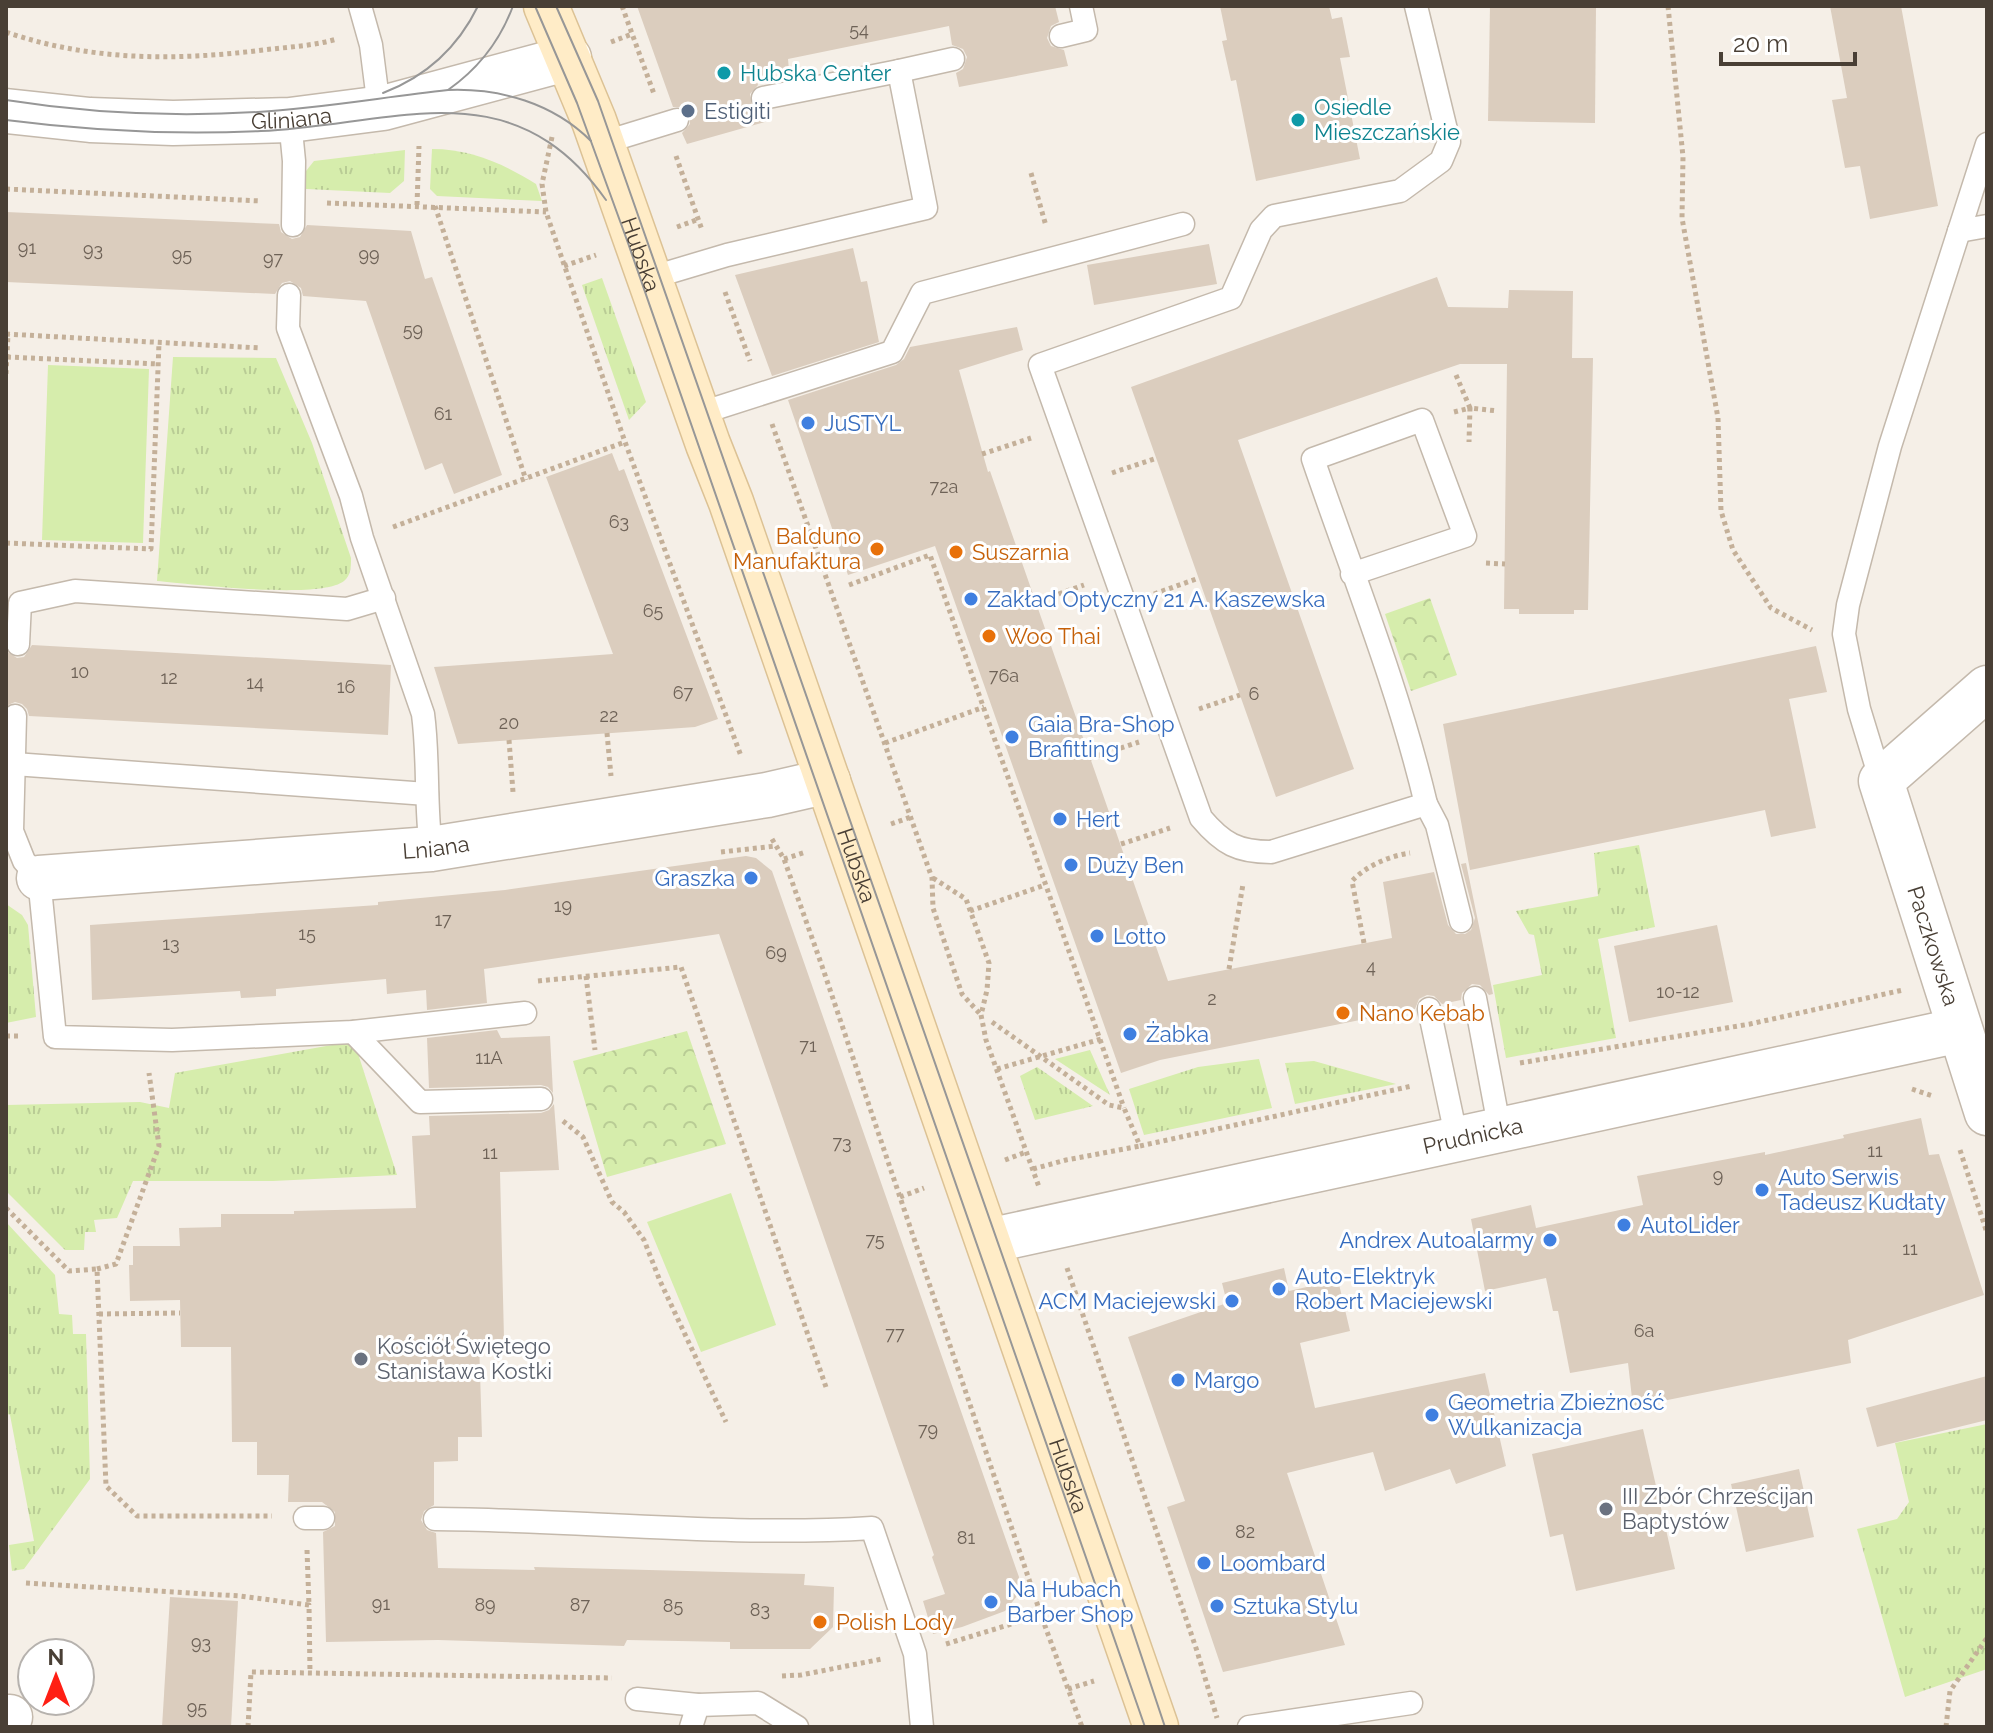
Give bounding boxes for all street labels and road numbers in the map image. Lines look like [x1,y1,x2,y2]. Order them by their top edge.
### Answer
street label: Gliniana [251,102,333,134]
street label: Hubska [616,214,666,295]
street label: Hubska [832,825,882,906]
street label: Lniana [401,830,471,864]
street label: Paczkowska [1902,883,1965,1009]
street label: Prudnicka [1420,1112,1525,1159]
street label: Hubska [1044,1435,1094,1516]

